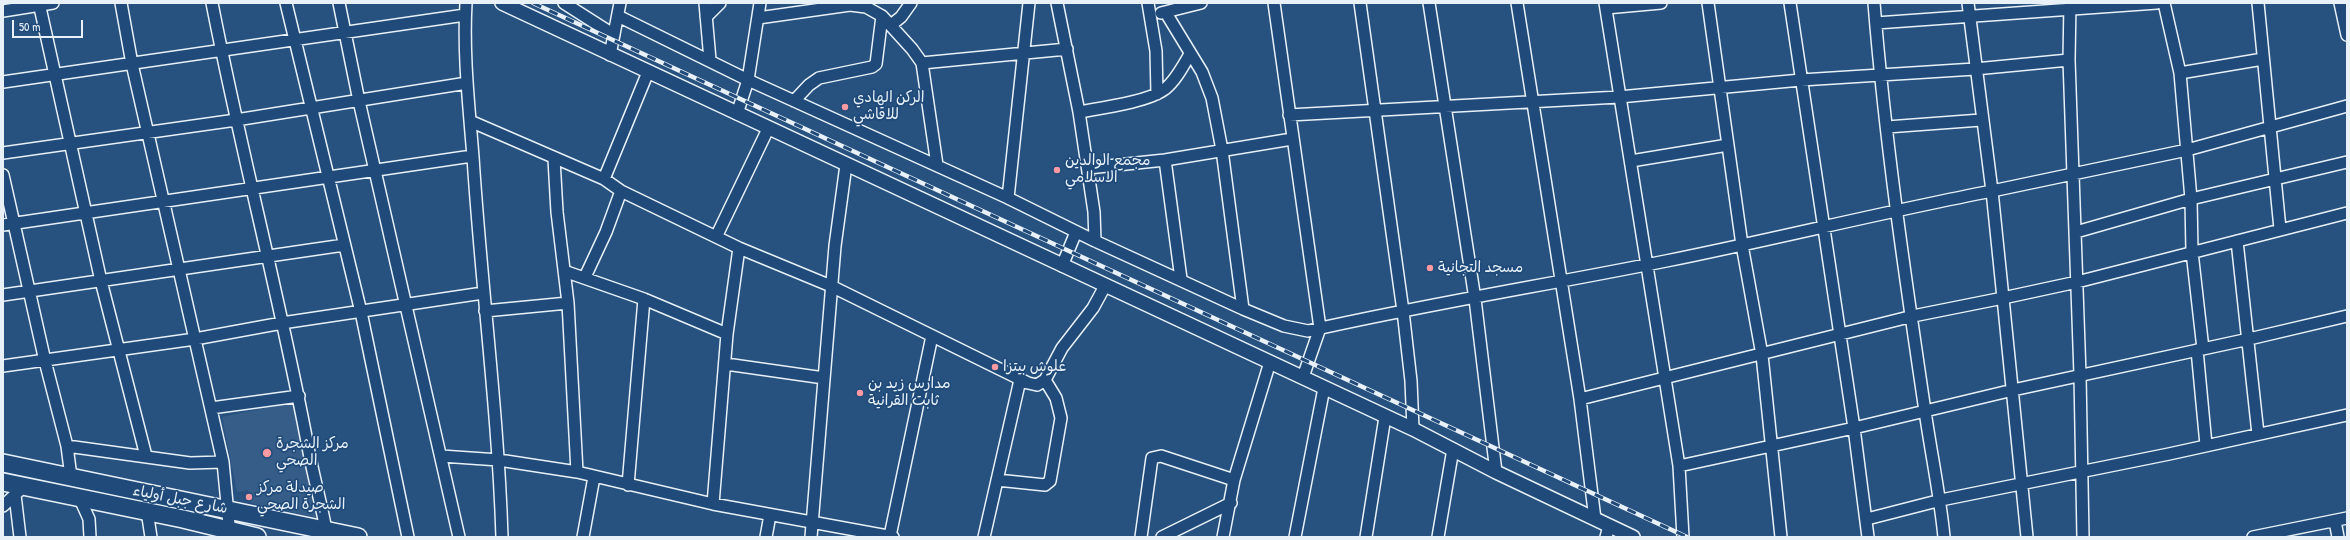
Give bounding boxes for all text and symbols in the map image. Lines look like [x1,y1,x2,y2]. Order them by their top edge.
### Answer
scale bar [14,12,85,38]
text: 50 m [19,18,40,35]
place label: الركن الهادي للاقاشي [853,89,924,124]
marker: الركن الهادي للاقاشي [840,102,850,112]
place label: مجمع الوالدين الاسلامي [1065,152,1150,187]
marker: مجمع الوالدين الاسلامي [1052,165,1062,175]
place label: مسجد التجانية [1438,259,1523,277]
marker: مسجد التجانية [1425,263,1435,273]
place label: علوش بيتزا [1003,358,1066,376]
marker: علوش بيتزا [990,362,1000,372]
place label: مدارس زيد بن ثابت القرانية [868,375,951,410]
marker: مدارس زيد بن ثابت القرانية [855,388,865,398]
place label: مركز الشجرة الصحي [276,435,349,470]
marker: مركز الشجرة الصحي [261,447,273,459]
place label: صيدلة مركز الشجرة الصحي [257,479,345,514]
street label: شارع جبل أولياء [131,482,229,518]
marker: صيدلة مركز الشجرة الصحي [244,492,254,502]

